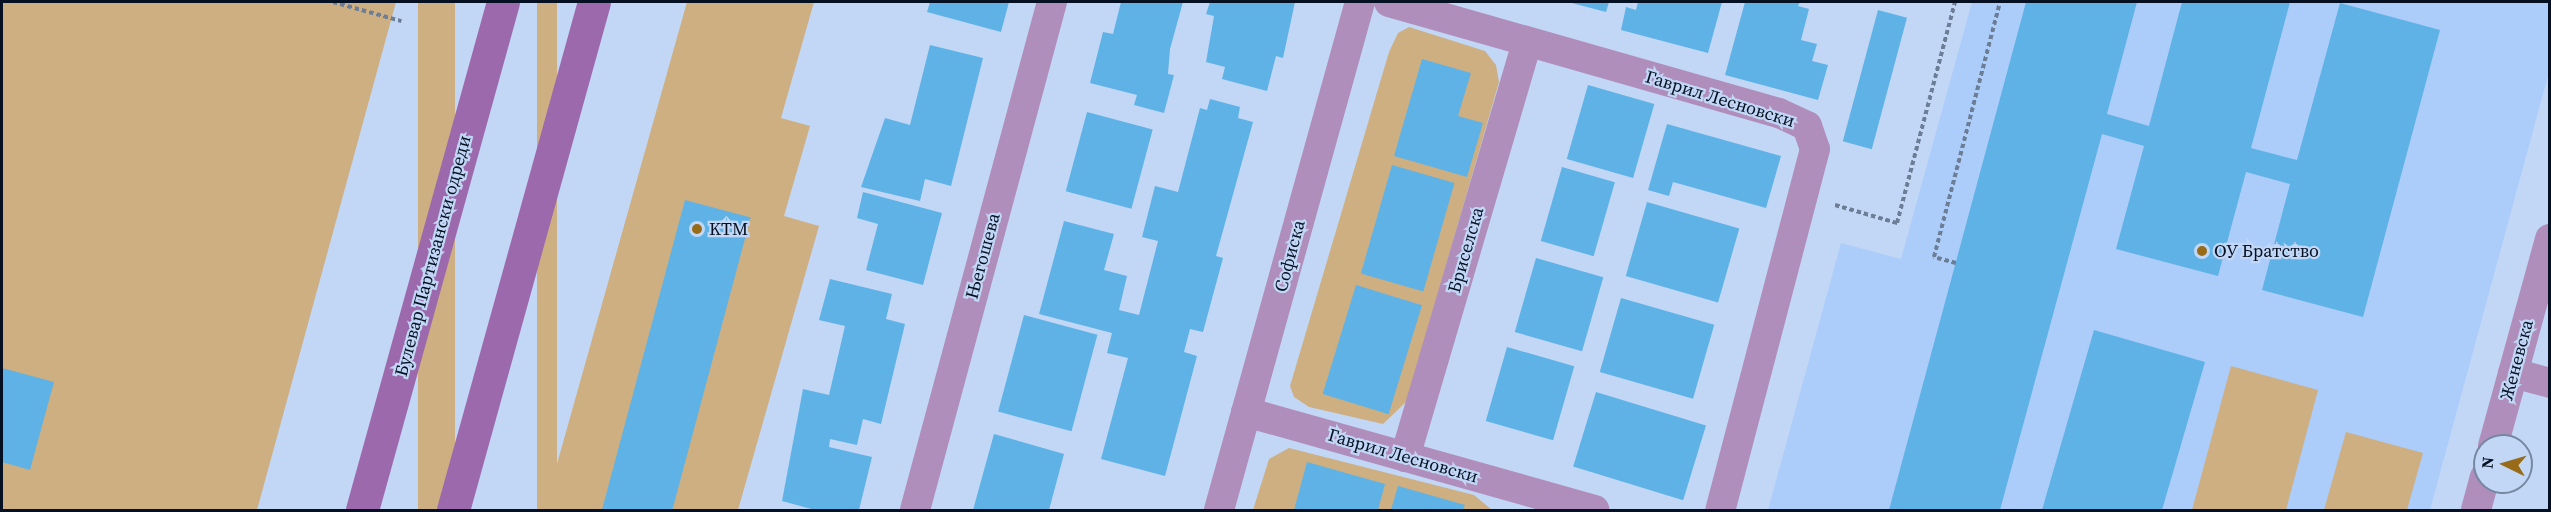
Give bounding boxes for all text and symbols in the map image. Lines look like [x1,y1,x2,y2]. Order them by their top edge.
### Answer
street label: Гаврил Лесновски [1643,66,1797,132]
street label: Булевар Партизански одреди [390,133,476,379]
street label: Бриселска [1443,205,1489,295]
street label: Његошева [961,211,1005,301]
place label: KTM [709,218,748,240]
street label: Софиска [1270,218,1310,294]
marker: KTM [690,222,704,236]
place label: ОУ Братство [2214,240,2320,262]
marker: ОУ Братство [2195,244,2209,258]
street label: Женевска [2496,317,2538,403]
street label: Гаврил Лесновски [1326,424,1480,488]
north arrow [2473,434,2533,494]
text: N [2476,456,2499,469]

